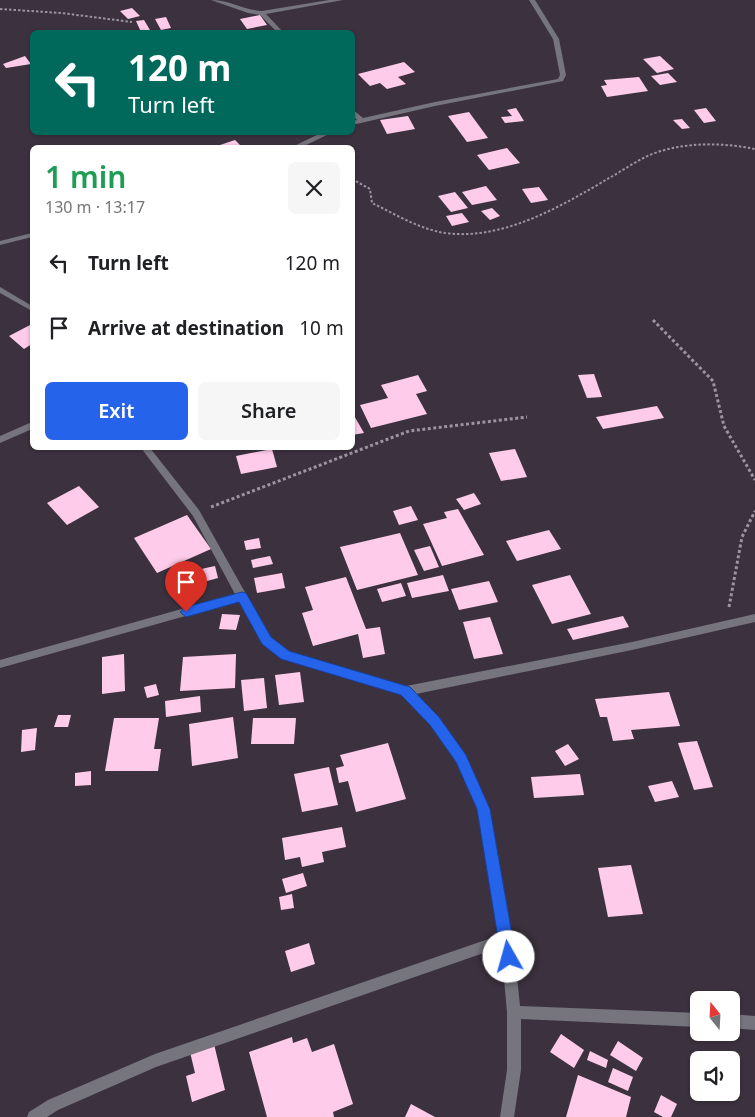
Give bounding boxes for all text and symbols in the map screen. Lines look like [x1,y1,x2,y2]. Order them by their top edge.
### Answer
text: 120 m [128,44,231,91]
icon: left [45,50,110,115]
text: Turn left [128,89,215,119]
text: 1 min [45,156,126,197]
button: close [288,162,340,214]
text: 130 m · 13:17 [45,196,145,218]
icon: left [45,249,73,277]
text: Turn left [88,250,169,276]
text: 120 m [285,250,340,276]
icon: arrive [45,314,73,342]
text: Arrive at destination [88,315,284,341]
text: 10 m [299,315,344,341]
button: Exit [45,382,188,440]
button: Share [198,382,340,440]
pin [165,561,207,612]
icon: arrive [172,568,200,596]
position arrow [482,930,534,982]
north arrow [690,991,740,1041]
map controls [690,991,740,1101]
button: sound [690,1051,740,1101]

